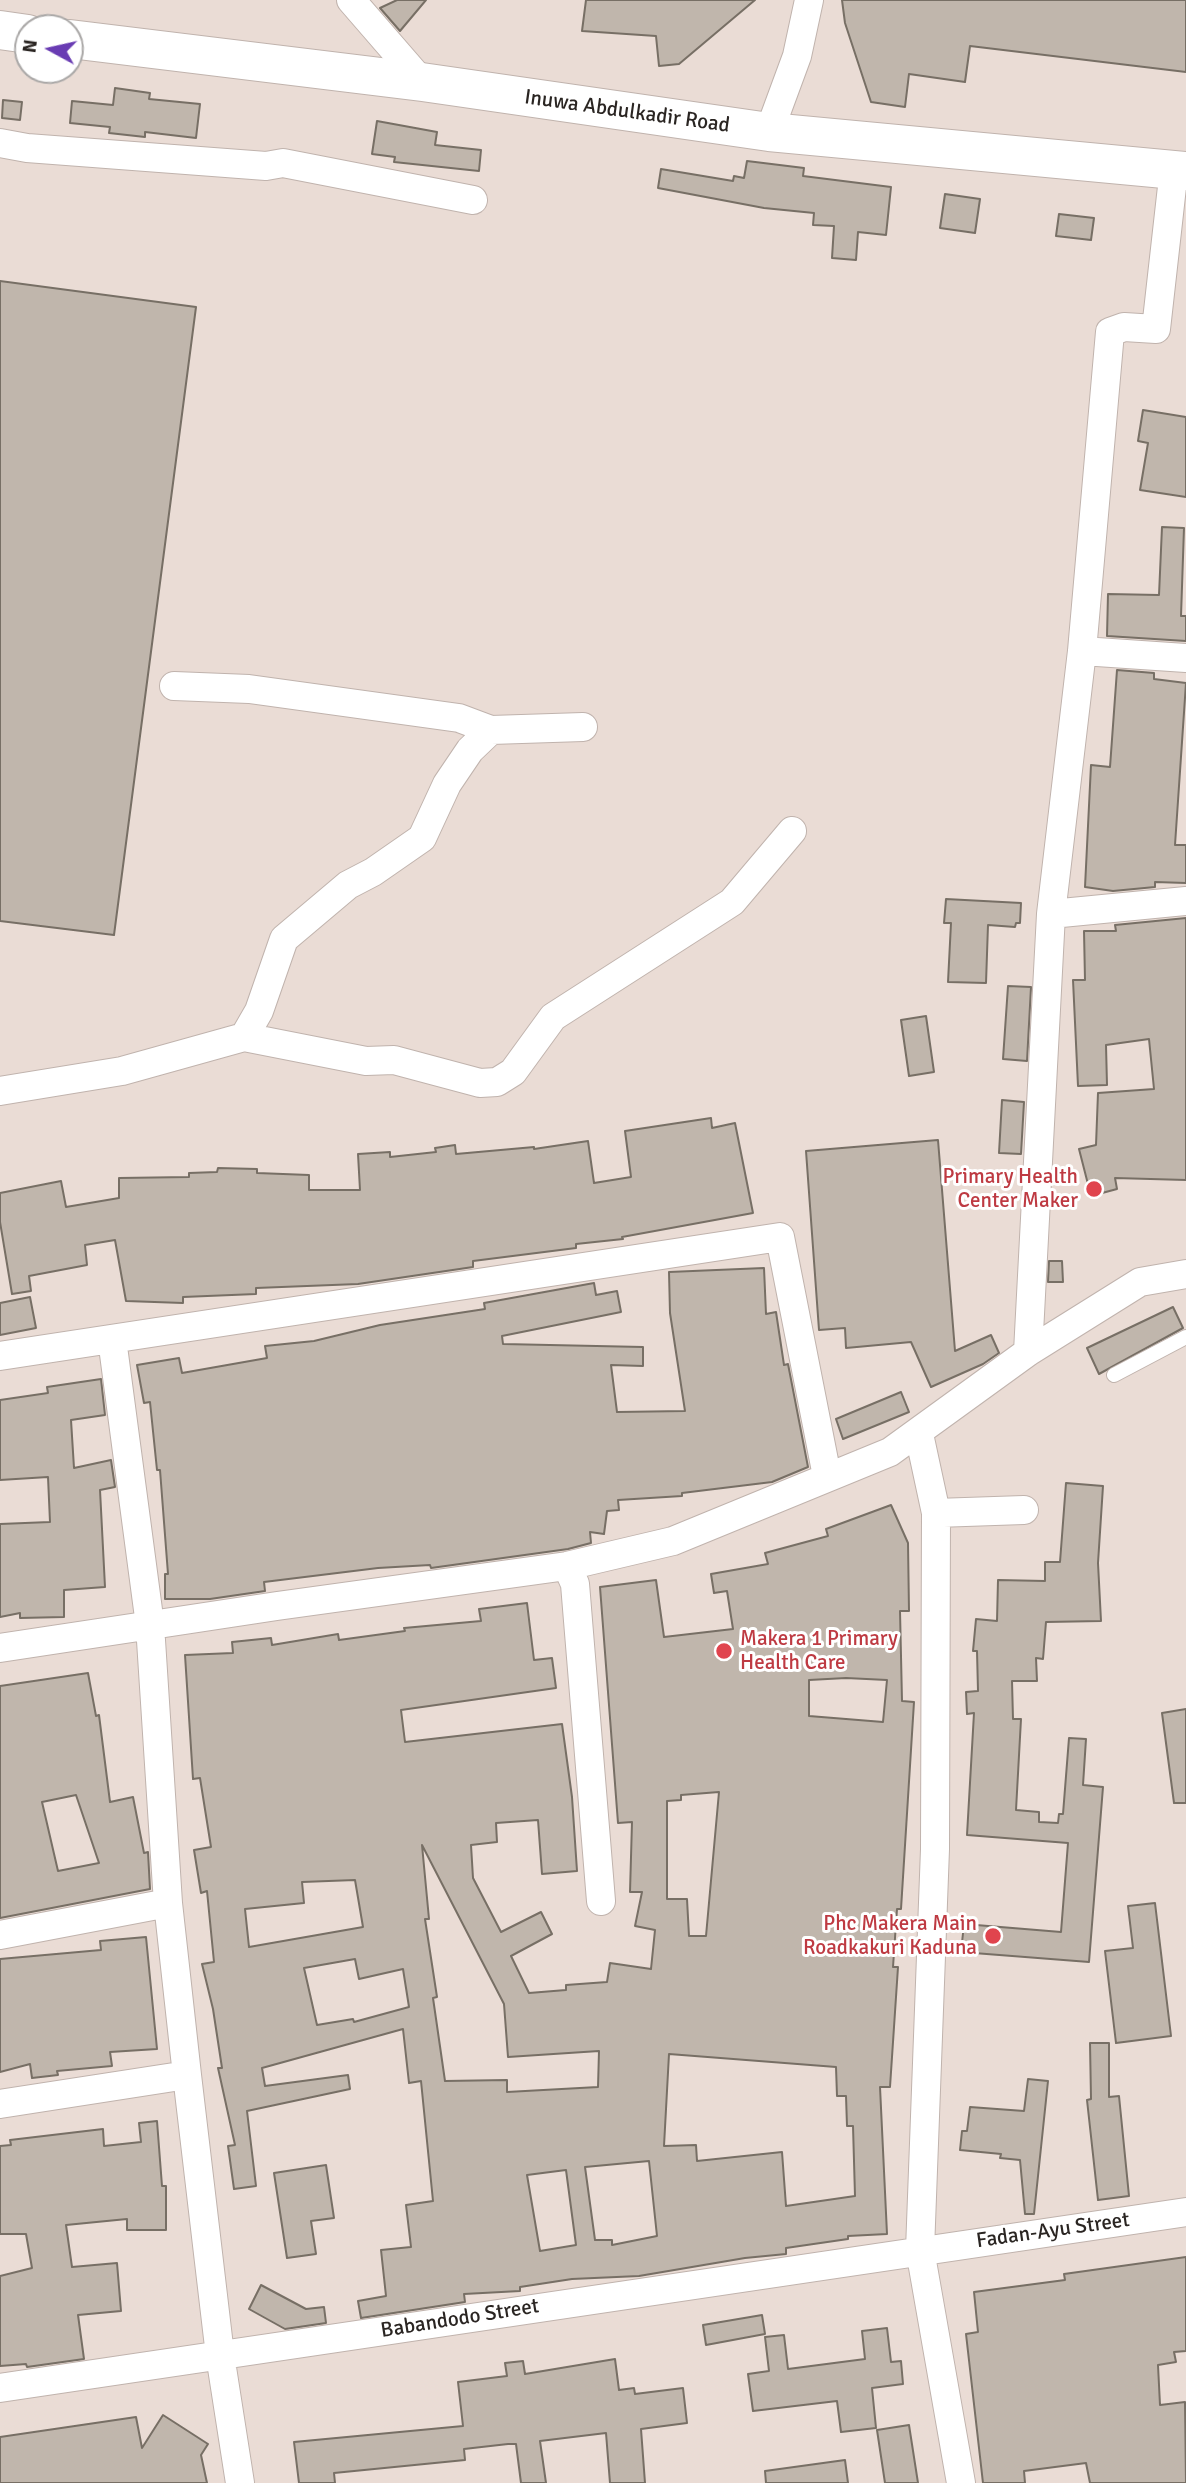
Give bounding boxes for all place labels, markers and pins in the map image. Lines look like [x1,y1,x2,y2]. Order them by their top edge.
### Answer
place label: Primary Health Center Maker [943,1164,1078,1214]
marker: Primary Health Center Maker [1084,1179,1104,1199]
place label: Makera 1 Primary Health Care [740,1626,898,1676]
marker: Makera 1 Primary Health Care [714,1641,734,1661]
place label: Phc Makera Main Roadkakuri Kaduna [803,1911,977,1961]
marker: Phc Makera Main Roadkakuri Kaduna [983,1926,1003,1946]

